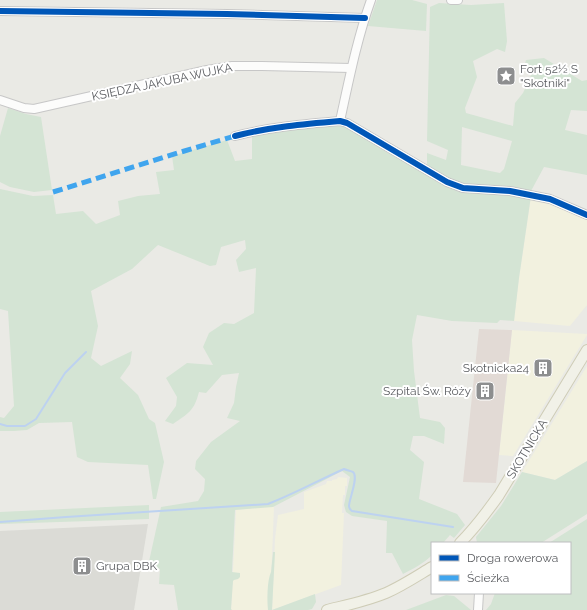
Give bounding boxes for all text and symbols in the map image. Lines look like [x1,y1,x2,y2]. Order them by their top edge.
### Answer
street label: KSIĘDZA JAKUBA WUJKA [90,60,234,104]
place label: Fort 52½ S "Skotniki" [520,62,578,90]
place icon: Fort 52½ S "Skotniki" [495,65,517,87]
building icon: Skotnicka24 [532,357,554,379]
place label: Skotnicka24 [463,361,529,375]
building icon: Szpital Św. Róży [474,380,496,402]
place label: Szpital Św. Róży [383,384,471,398]
street label: SKOTNICKA [504,417,550,481]
legend [431,542,571,594]
text: Droga rowerowa [467,551,558,565]
building icon: Grupa DBK [71,555,93,577]
place label: Grupa DBK [96,559,158,573]
text: Ścieżka [467,571,509,585]

